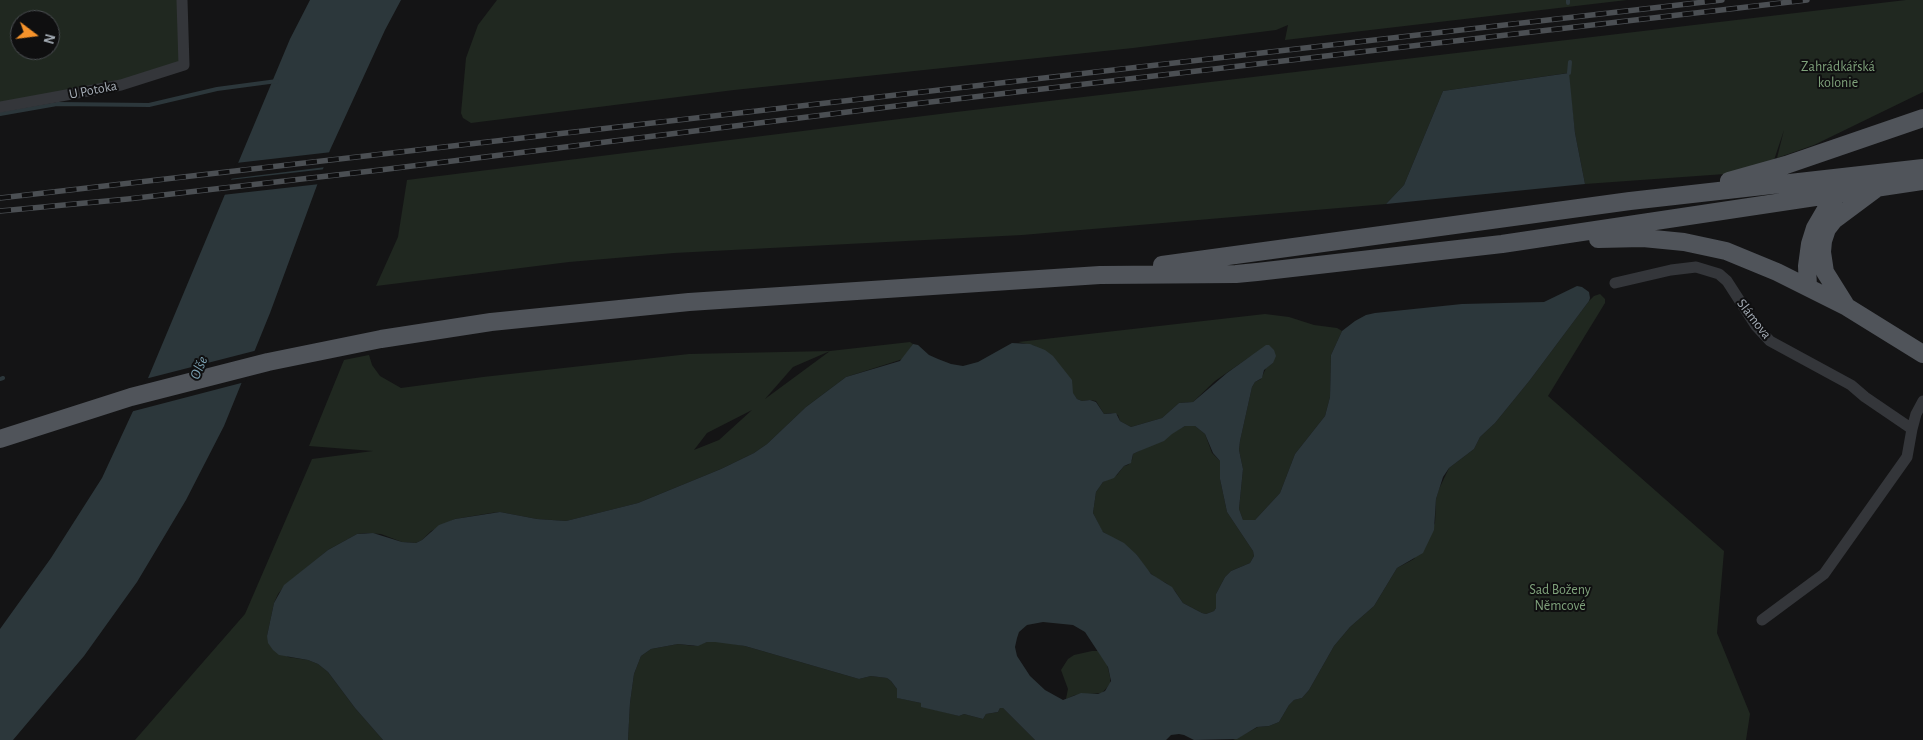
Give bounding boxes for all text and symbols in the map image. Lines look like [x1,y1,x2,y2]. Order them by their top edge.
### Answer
north arrow [10,10,60,60]
text: N [41,32,57,45]
park label: Zahrádkářská kolonie [1801,59,1875,92]
street label: U Potoka [68,77,118,103]
street label: Slámova [1733,296,1775,342]
water label: Olše [186,354,212,382]
park label: Sad Boženy Němcové [1529,582,1591,614]

